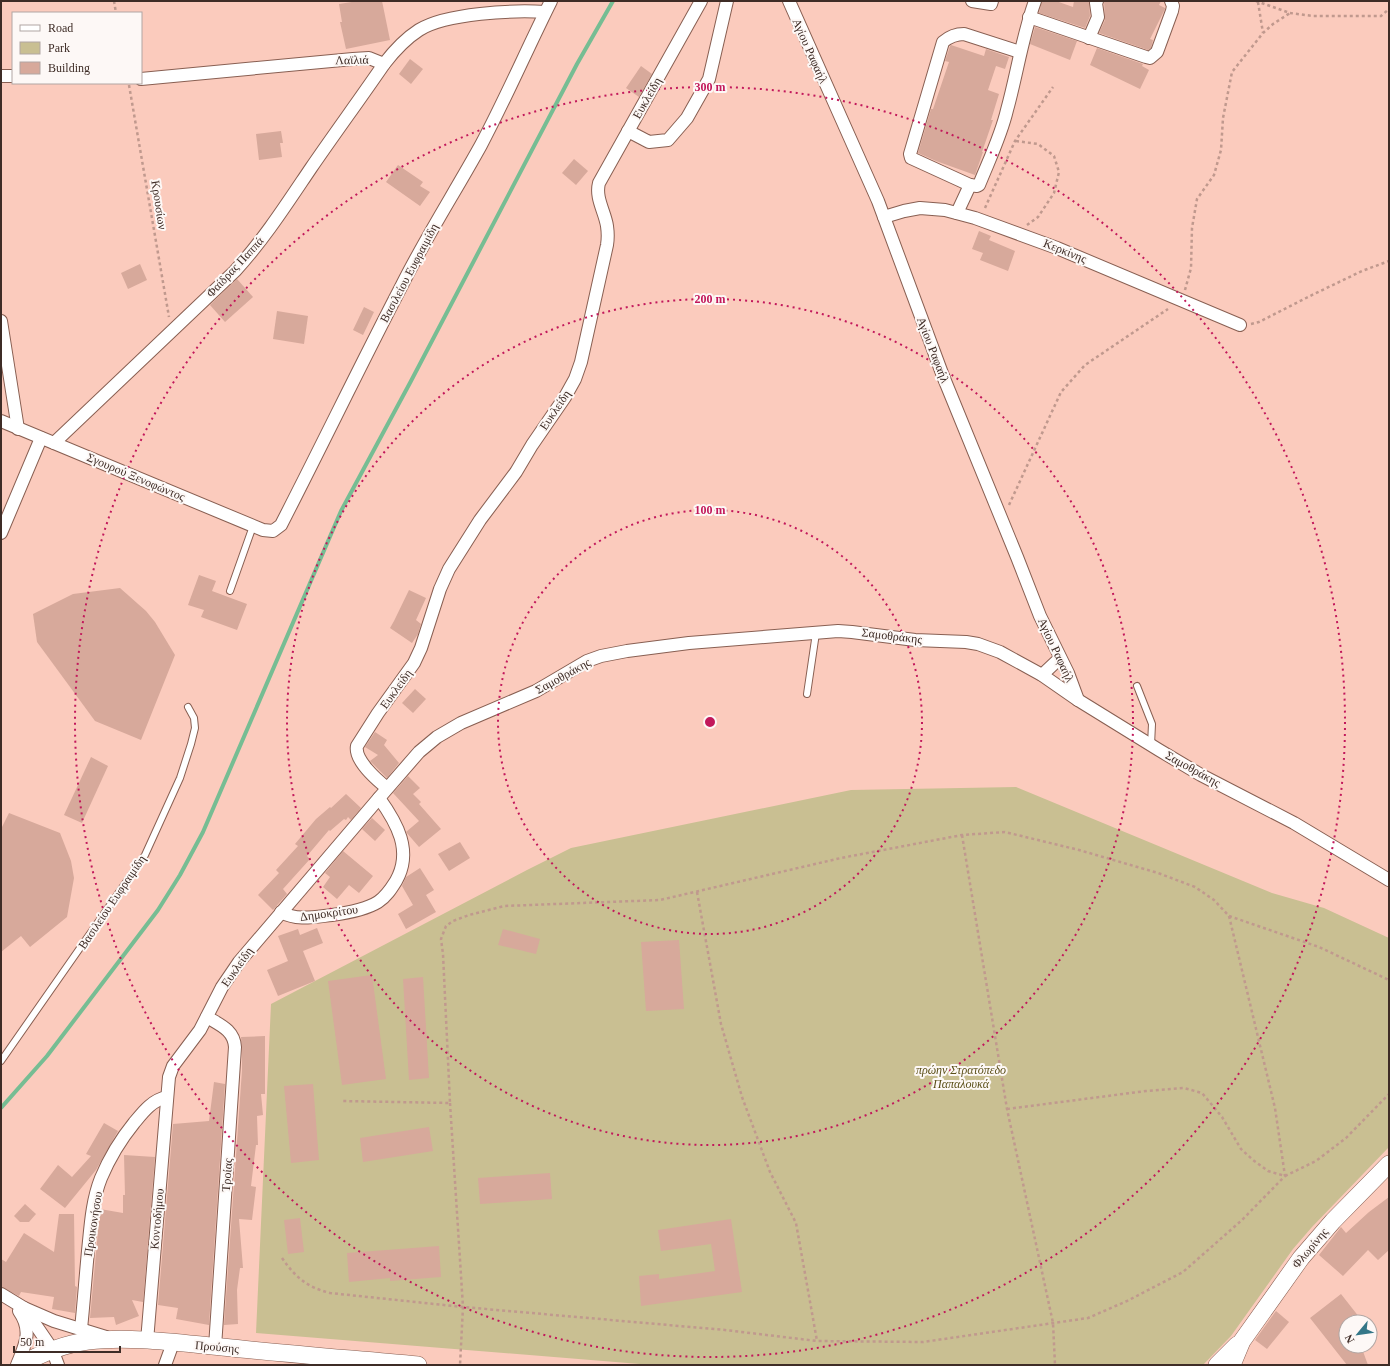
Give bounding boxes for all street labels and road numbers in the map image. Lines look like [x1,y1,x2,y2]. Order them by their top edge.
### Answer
street label: Αγίου Ραφαήλ [789,16,831,86]
street label: Λαϊλιά [335,53,370,67]
street label: Ευκλείδη [630,75,664,121]
street label: Κρουσίων [148,179,170,231]
street label: Βασιλείου Ευφραιμίδη [377,221,441,325]
street label: Φαίδρας Παππά [204,233,267,300]
street label: Κερκίνης [1041,236,1089,266]
street label: Αγίου Ραφαήλ [914,315,952,385]
street label: Ευκλείδη [537,387,573,433]
street label: Σγουρού Ξενοφώντος [85,450,187,504]
street label: Αγίου Ραφαήλ [1035,616,1077,685]
street label: Σαμοθράκης [861,625,923,647]
street label: Σαμοθράκης [533,655,593,697]
street label: Ευκλείδη [377,667,415,711]
street label: Σαμοθράκης [1163,748,1223,790]
street label: Βασιλείου Ευφραιμίδη [75,852,149,952]
street label: Δημοκρίτου [299,902,359,924]
street label: Ευκλείδη [218,944,256,990]
street label: Τροίας [219,1158,235,1192]
street label: Κοντοδήμου [147,1188,167,1250]
street label: Προικονήσου [81,1190,105,1258]
street label: Φλωρίνης [1289,1225,1331,1271]
street label: Προύσης [194,1338,240,1356]

